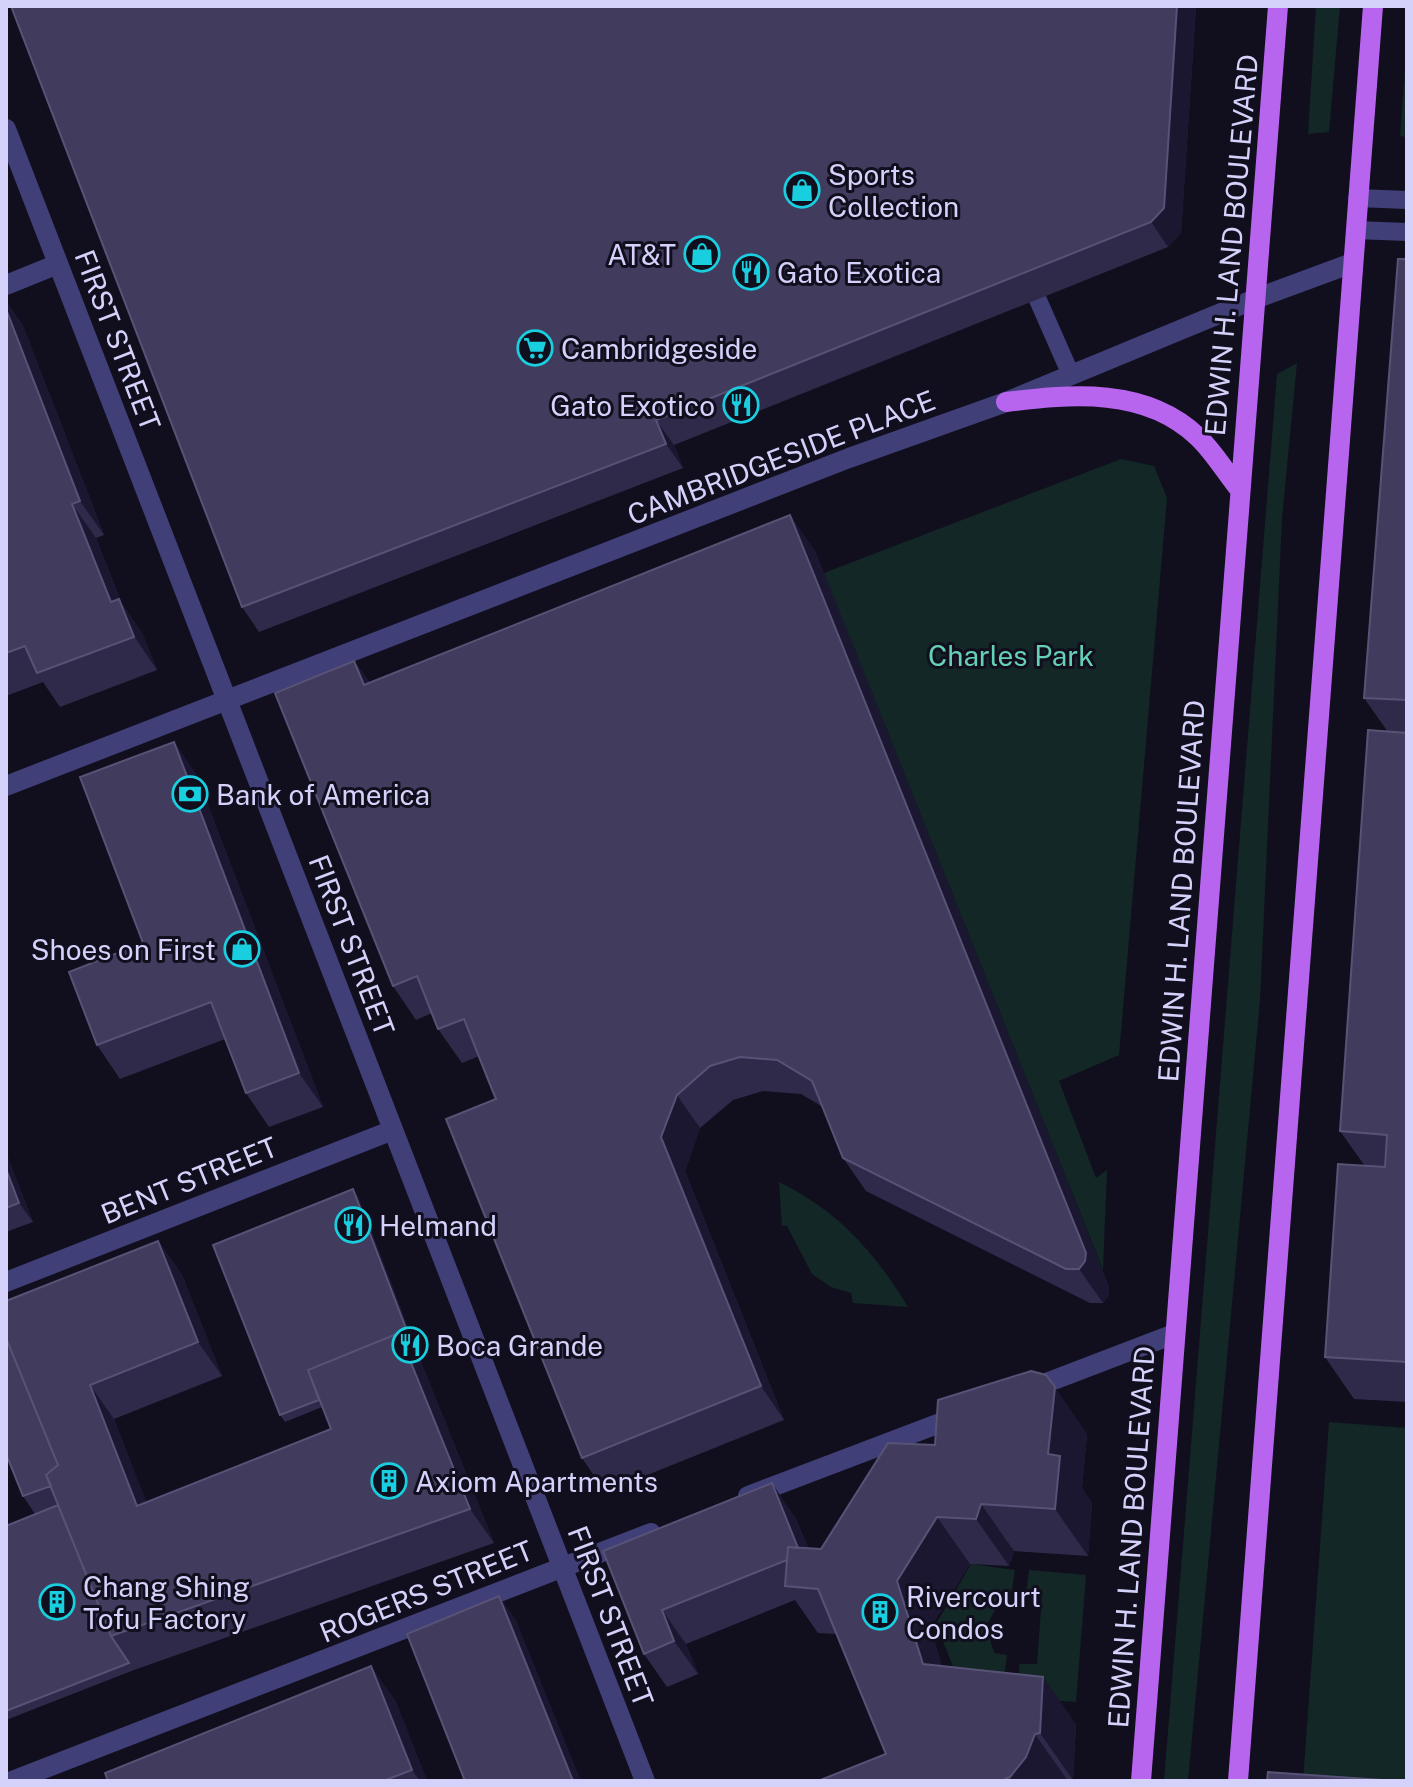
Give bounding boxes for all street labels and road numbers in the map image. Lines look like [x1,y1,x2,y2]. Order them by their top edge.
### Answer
street label: EDWIN H. LAND BOULEVARD [1198,53,1264,437]
street label: FIRST STREET [68,245,168,435]
street label: CAMBRIDGESIDE PLACE [622,383,940,531]
street label: EDWIN H. LAND BOULEVARD [1151,699,1211,1083]
street label: FIRST STREET [302,850,402,1040]
street label: BENT STREET [96,1130,282,1230]
street label: EDWIN H. LAND BOULEVARD [1101,1345,1161,1729]
street label: FIRST STREET [561,1521,661,1711]
street label: ROGERS STREET [315,1533,537,1649]

